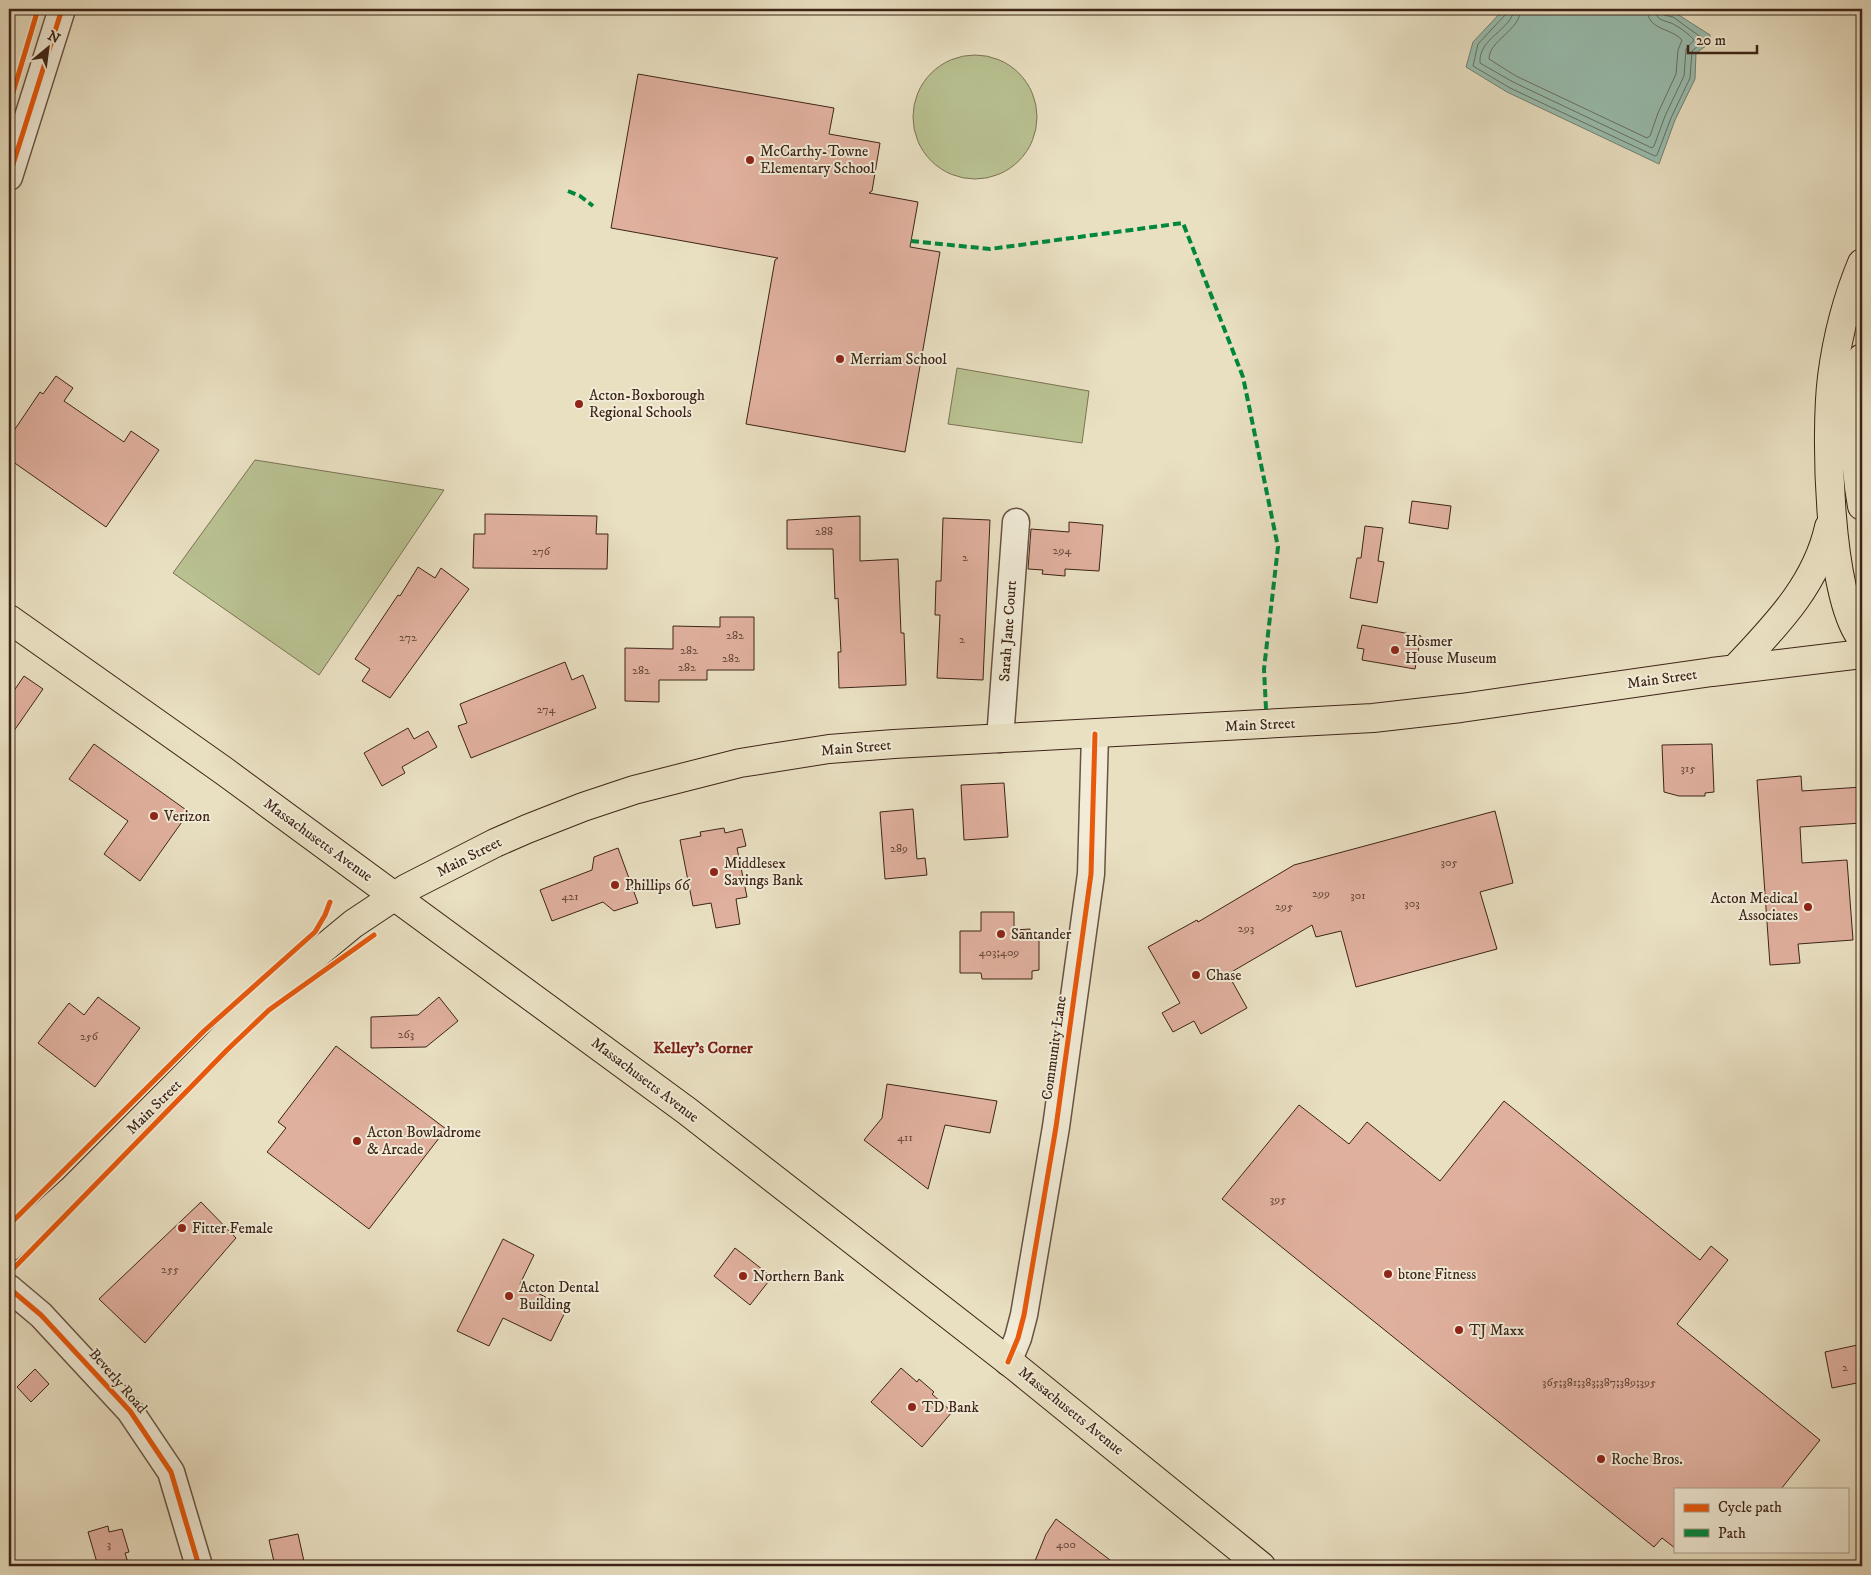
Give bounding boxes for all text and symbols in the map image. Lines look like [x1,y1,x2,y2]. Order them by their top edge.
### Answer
north arrow [22,22,72,72]
scale bar [1688,22,1757,54]
text: N [44,27,64,48]
text: 20 m [1696,31,1726,50]
place label: McCarthy-Towne Elementary School [760,142,875,178]
marker: McCarthy-Towne Elementary School [744,154,756,166]
place label: Merriam School [850,350,947,369]
marker: Merriam School [834,353,846,365]
place label: Acton-Boxborough Regional Schools [589,386,705,422]
marker: Acton-Boxborough Regional Schools [573,398,585,410]
house number: 288 [815,524,833,539]
house number: 294 [1053,543,1072,558]
house number: 276 [532,544,551,559]
house number: 2 [962,550,968,565]
street label: Sarah Jane Court [995,580,1021,682]
house number: 282 [726,628,744,643]
house number: 272 [399,630,417,645]
house number: 2 [959,632,965,647]
place label: Hosmer House Museum [1405,632,1497,668]
house number: 282 [680,643,698,658]
marker: Hosmer House Museum [1389,644,1401,656]
house number: 282 [722,651,740,666]
house number: 282 [678,660,696,675]
house number: 282 [632,663,650,678]
street label: Main Street [1626,665,1698,693]
house number: 274 [537,702,556,717]
street label: Main Street [1224,714,1296,736]
street label: Main Street [820,735,892,761]
house number: 315 [1681,761,1695,776]
street label: Massachusetts Avenue [260,794,376,886]
place label: Verizon [163,807,210,826]
marker: Verizon [148,810,160,822]
street label: Main Street [433,832,505,881]
house number: 289 [890,841,908,856]
place label: Middlesex Savings Bank [724,854,804,890]
house number: 305 [1441,855,1457,870]
marker: Middlesex Savings Bank [708,866,720,878]
place label: Phillips 66 [625,876,691,895]
marker: Phillips 66 [609,879,621,891]
house number: 299 [1312,886,1330,901]
house number: 301 [1350,888,1366,903]
house number: 421 [561,889,579,904]
place label: Acton Medical Associates [1710,889,1798,925]
house number: 303 [1404,896,1420,911]
house number: 295 [1275,899,1293,914]
marker: Acton Medical Associates [1802,901,1814,913]
house number: 293 [1238,921,1254,936]
place label: Santander [1011,925,1072,944]
marker: Santander [995,928,1007,940]
house number: 403;409 [979,945,1019,960]
place label: Chase [1206,966,1241,985]
marker: Chase [1190,969,1202,981]
street label: Community Lane [1037,995,1071,1101]
house number: 263 [398,1027,414,1042]
house number: 256 [80,1029,99,1044]
street label: Massachusetts Avenue [587,1033,703,1127]
district label: Kelley's Corner [653,1038,754,1058]
street label: Main Street [122,1075,186,1139]
place label: Acton Bowladrome & Arcade [367,1123,481,1159]
house number: 411 [897,1130,913,1145]
marker: Acton Bowladrome & Arcade [351,1135,363,1147]
house number: 395 [1270,1192,1286,1207]
place label: Fitter Female [192,1219,273,1238]
marker: Fitter Female [176,1222,188,1234]
house number: 255 [161,1262,179,1277]
place label: btone Fitness [1398,1265,1476,1284]
place label: Northern Bank [753,1267,845,1286]
marker: btone Fitness [1382,1268,1394,1280]
marker: Northern Bank [737,1270,749,1282]
place label: Acton Dental Building [519,1278,599,1314]
marker: Acton Dental Building [503,1290,515,1302]
place label: TJ Maxx [1469,1321,1525,1340]
marker: TJ Maxx [1453,1324,1465,1336]
street label: Beverly Road [85,1345,152,1418]
house number: 2 [1842,1360,1848,1375]
street label: Massachusetts Avenue [1014,1363,1128,1459]
house number: 365;381;383;387;389;395 [1542,1375,1656,1390]
place label: TD Bank [922,1398,979,1417]
marker: TD Bank [906,1401,918,1413]
place label: Roche Bros. [1611,1450,1683,1469]
marker: Roche Bros. [1595,1453,1607,1465]
legend [1674,1488,1848,1552]
text: Cycle path [1718,1498,1782,1517]
text: Path [1718,1524,1746,1543]
house number: 3 [107,1537,111,1552]
house number: 400 [1056,1537,1076,1552]

